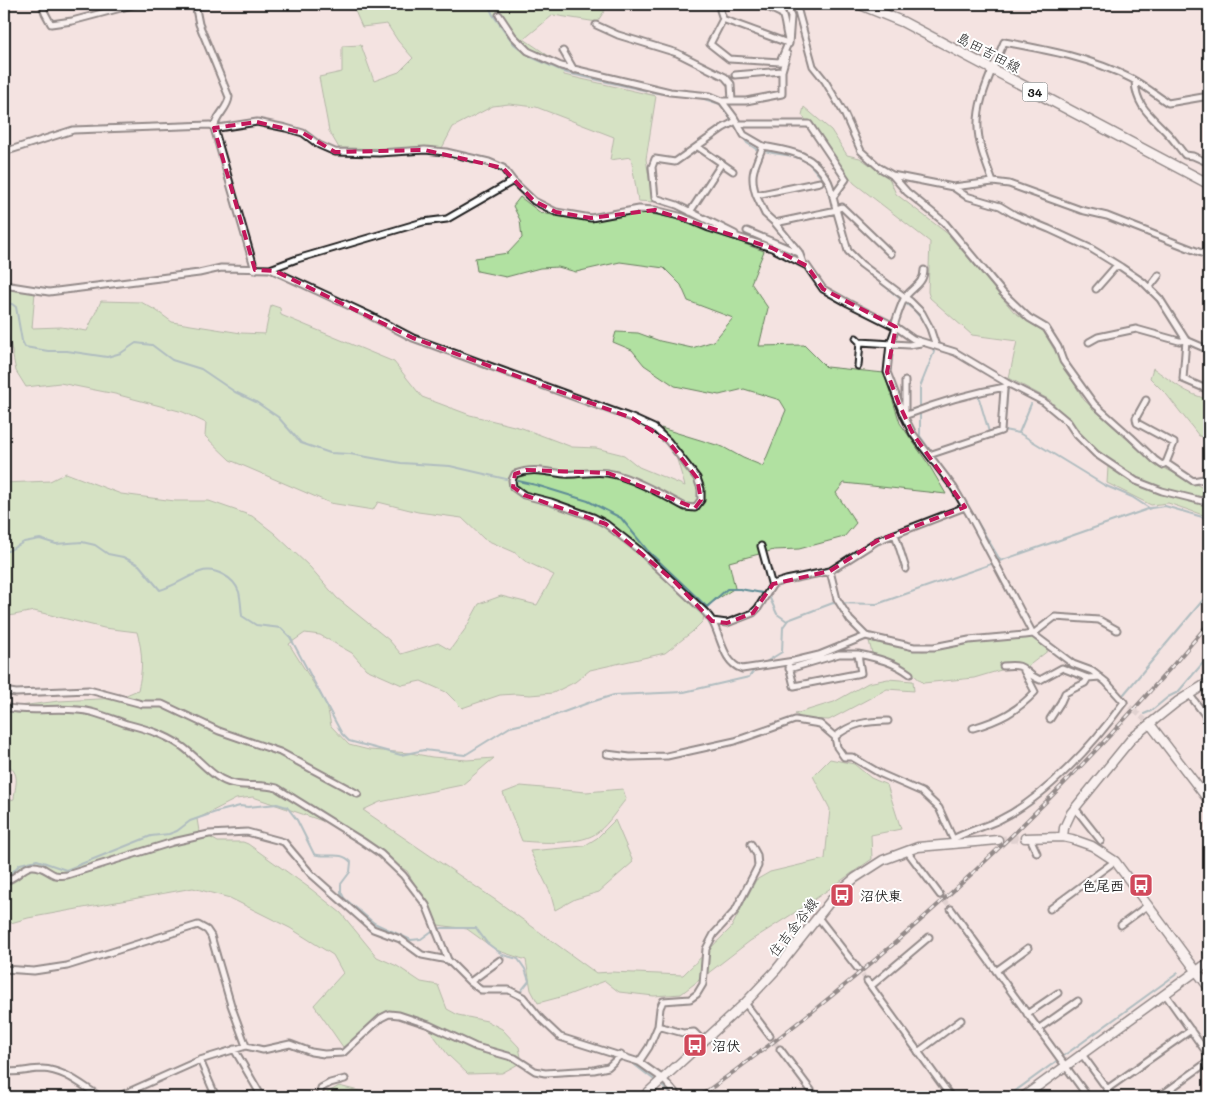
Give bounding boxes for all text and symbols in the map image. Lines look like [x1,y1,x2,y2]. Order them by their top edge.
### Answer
street label: 島田吉田線 [954,27,1024,77]
road number: 34 [1022,82,1048,101]
bus stop icon: 色尾西 [1128,872,1154,898]
place label: 色尾西 [1082,876,1124,895]
bus stop icon: 沼伏東 [829,882,855,908]
place label: 沼伏東 [860,886,902,905]
street label: 住吉金谷線 [764,894,822,960]
bus stop icon: 沼伏 [682,1032,708,1058]
place label: 沼伏 [712,1036,740,1055]

